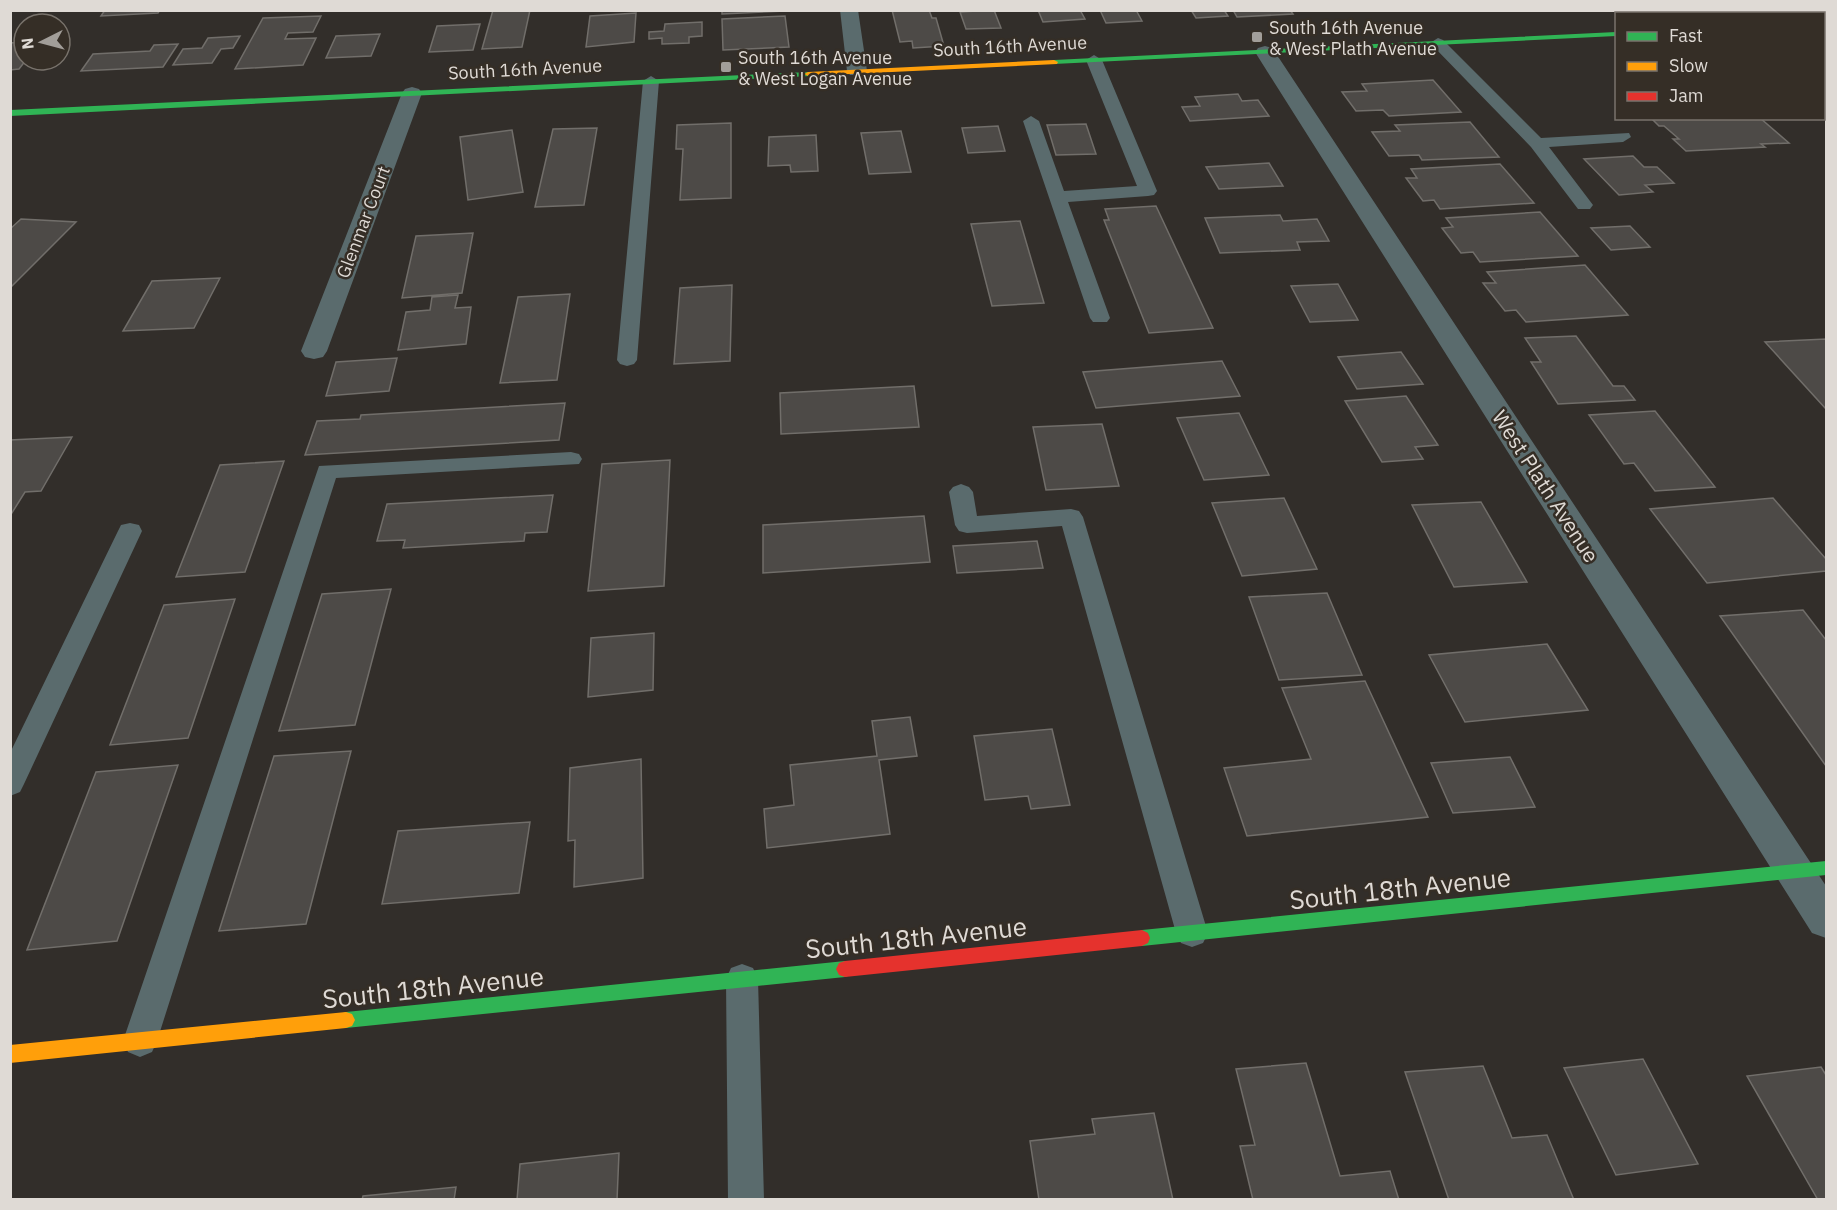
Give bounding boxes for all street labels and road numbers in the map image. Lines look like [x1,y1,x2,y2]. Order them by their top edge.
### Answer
street label: South 16th Avenue [932,30,1088,62]
street label: South 16th Avenue [447,53,603,85]
street label: Glenmar Court [331,163,395,281]
street label: West Plath Avenue [1486,404,1606,568]
street label: South 18th Avenue [1288,859,1512,917]
street label: South 18th Avenue [804,908,1028,966]
street label: South 18th Avenue [321,958,545,1016]

